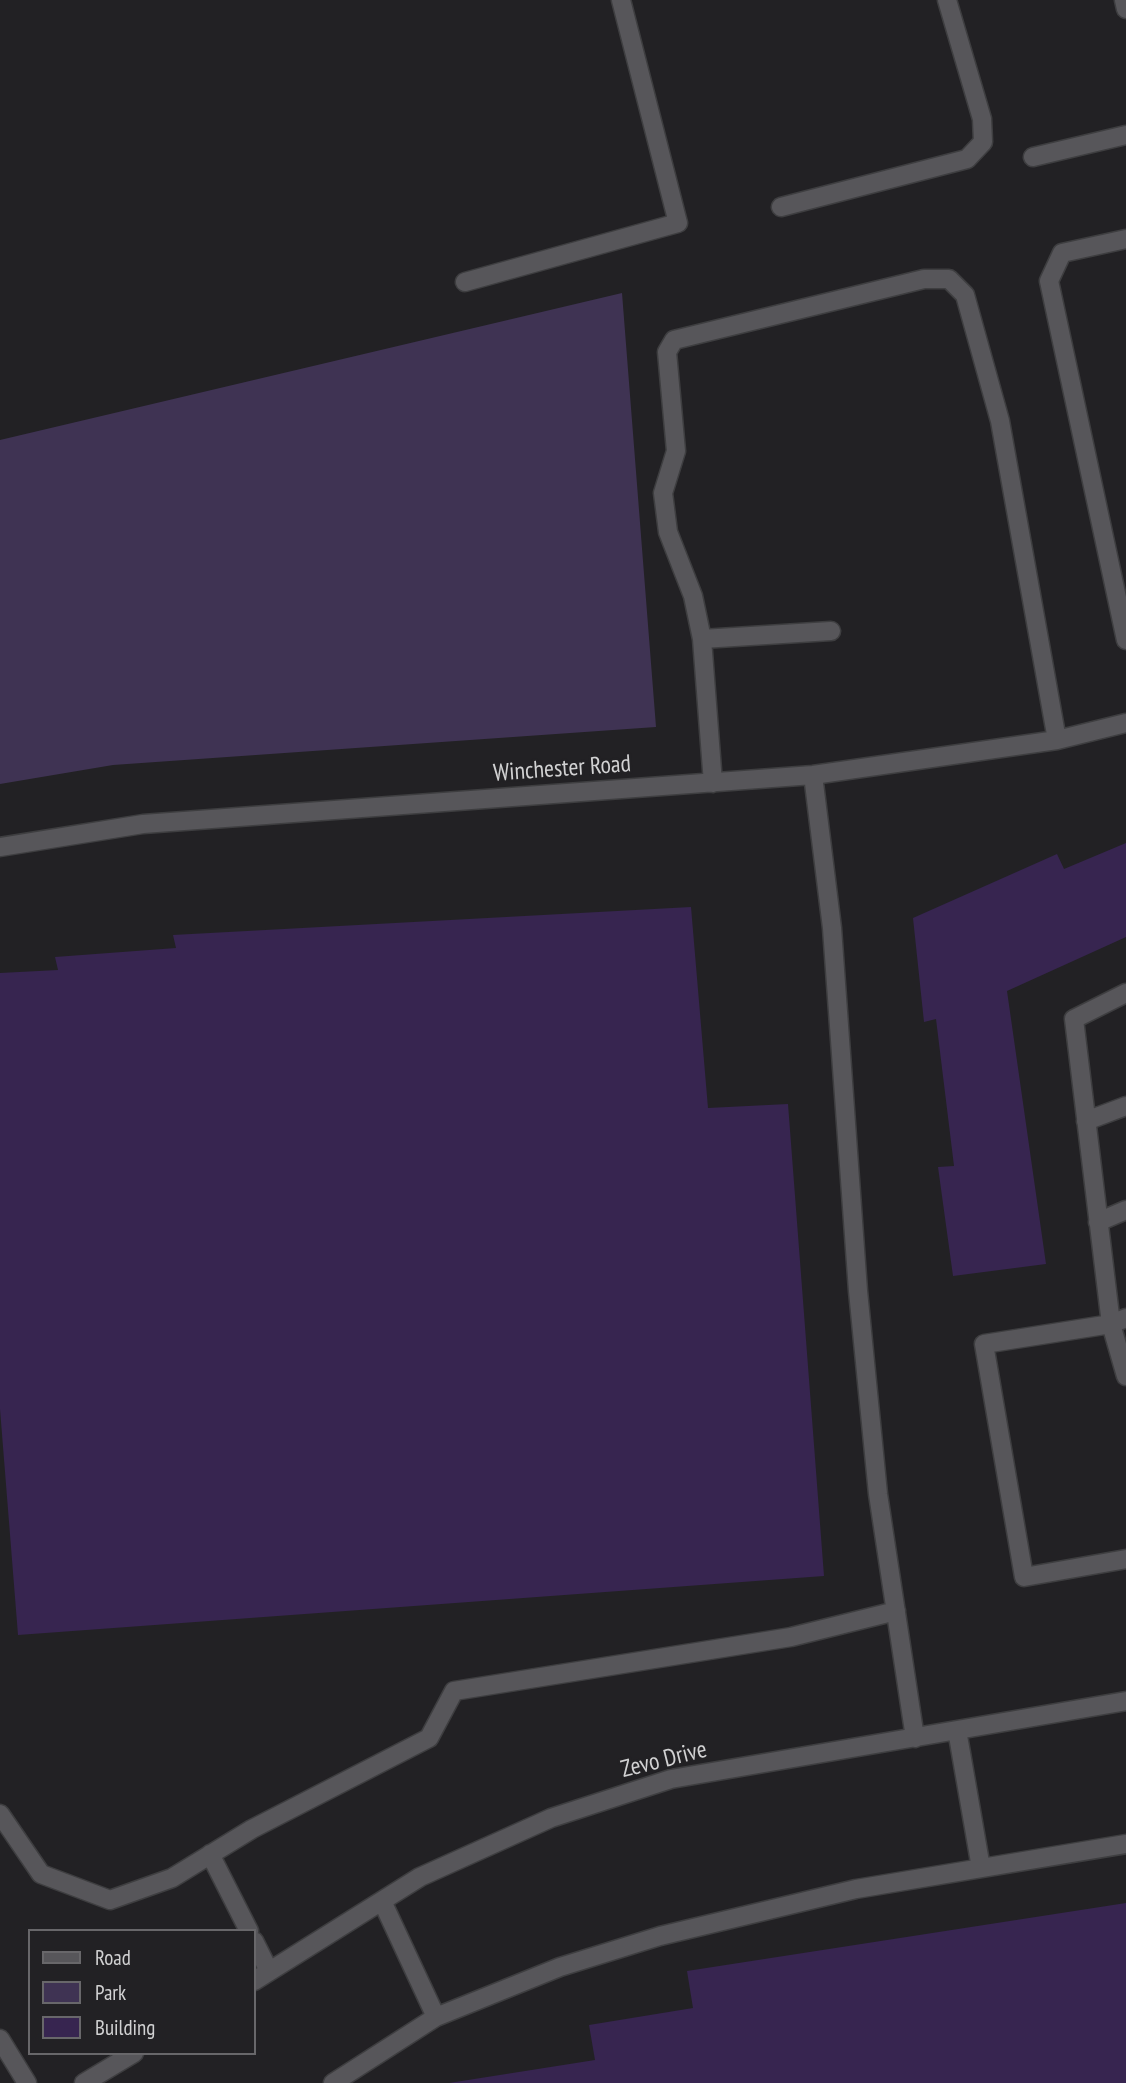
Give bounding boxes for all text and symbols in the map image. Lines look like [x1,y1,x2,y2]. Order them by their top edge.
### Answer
street label: Winchester Road [492,750,632,788]
street label: Zevo Drive [618,1735,710,1785]
legend [28,1929,256,2055]
text: Road [95,1944,131,1971]
text: Park [95,1979,126,2006]
text: Building [95,2014,155,2041]

